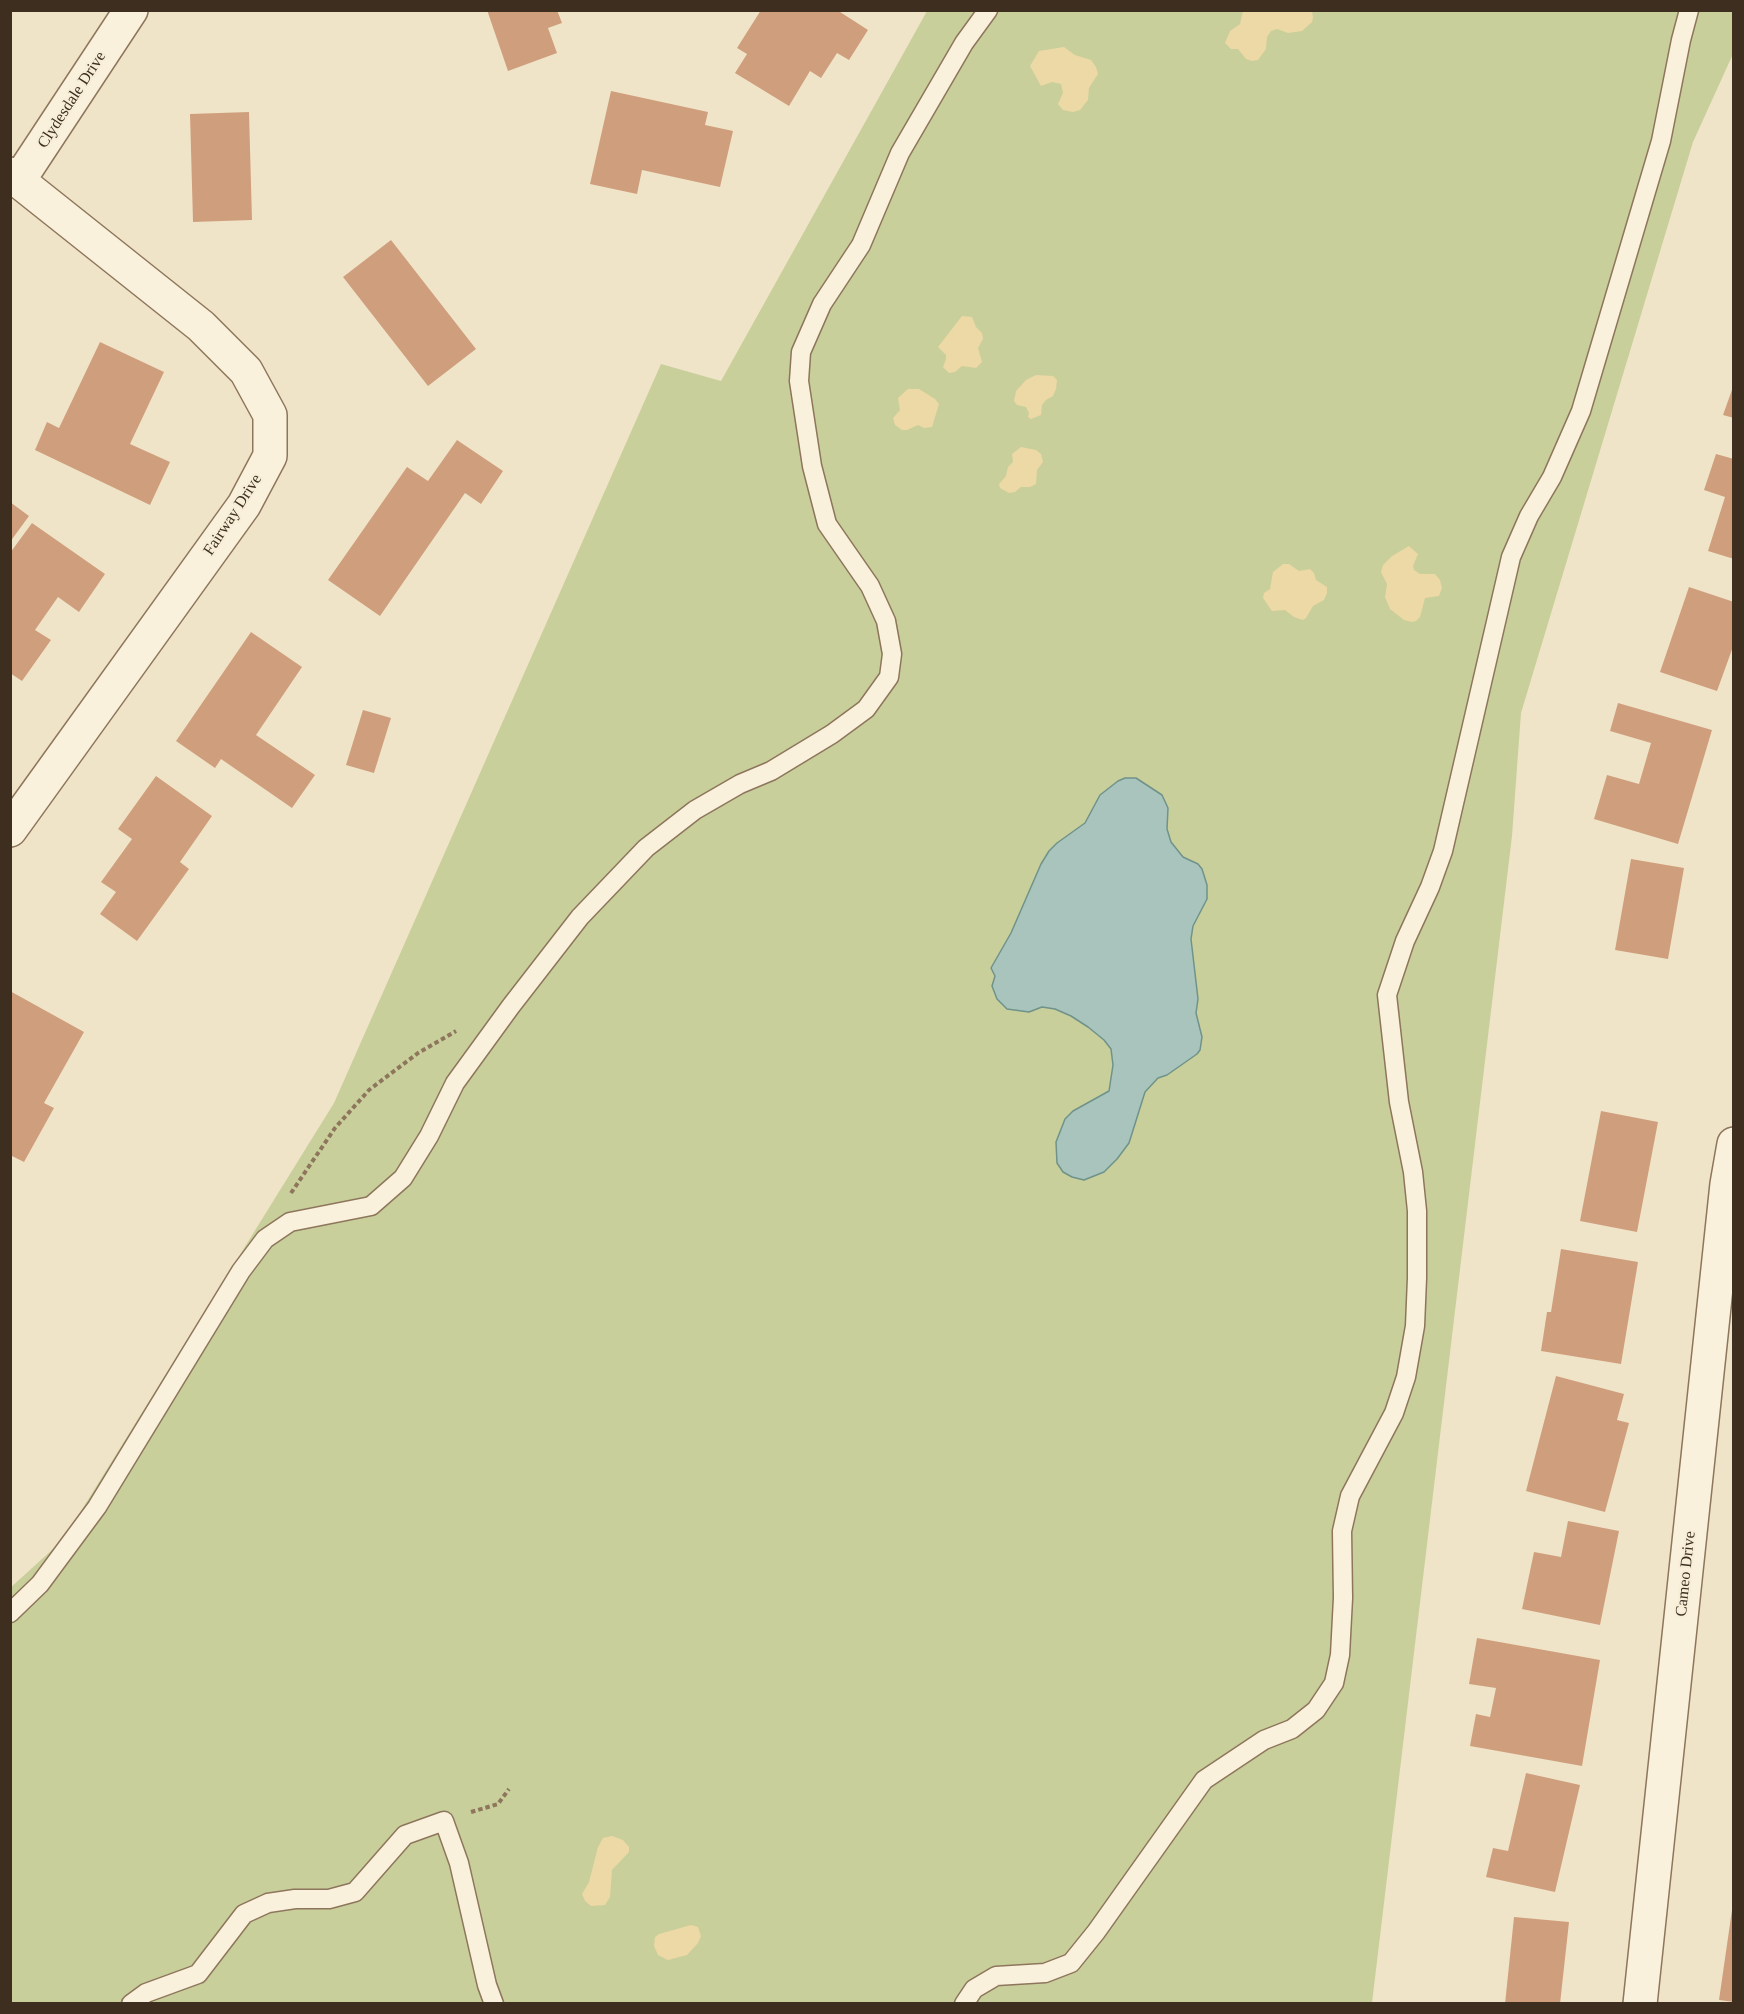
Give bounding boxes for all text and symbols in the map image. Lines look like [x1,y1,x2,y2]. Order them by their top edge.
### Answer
street label: Clydesdale Drive [34,48,110,152]
street label: Fairway Drive [200,471,266,559]
street label: Cameo Drive [1672,1530,1700,1618]

